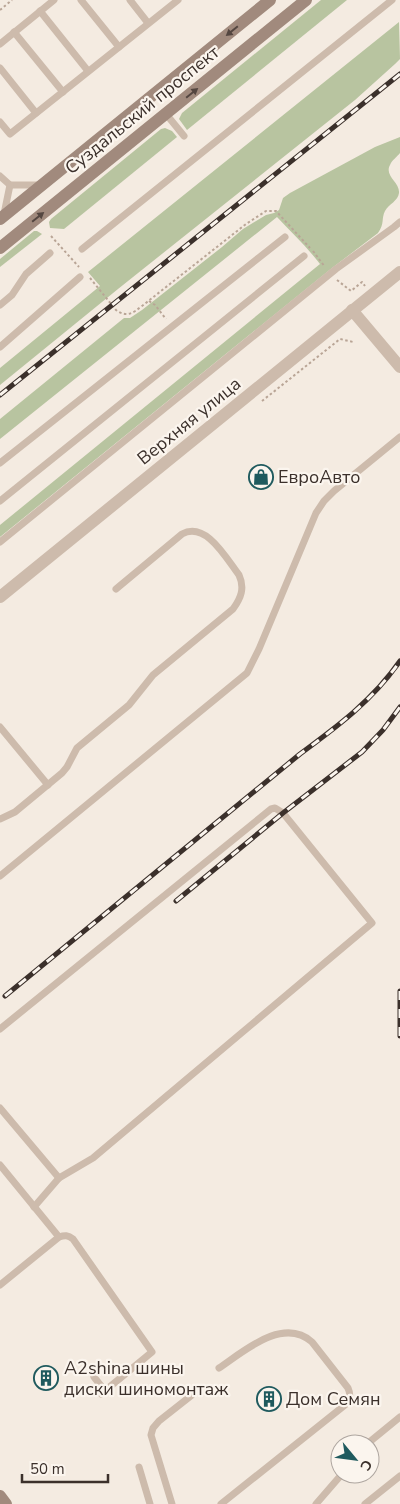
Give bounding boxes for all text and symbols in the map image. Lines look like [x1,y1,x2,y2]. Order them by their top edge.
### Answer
one-way arrow [226,25,239,36]
street label: Суздальский проспект [60,40,224,180]
one-way arrow [185,88,198,99]
one-way arrow [31,212,44,223]
street label: Верхняя улица [132,372,246,470]
shop icon: ЕвроАвто [248,464,274,490]
place label: ЕвроАвто [278,465,361,489]
place label: A2shina шины диски шиномонтаж [64,1356,229,1401]
building icon: A2shina шины диски шиномонтаж [33,1365,59,1391]
building icon: Дом Семян [256,1386,282,1412]
place label: Дом Семян [286,1387,381,1411]
north arrow [330,1434,380,1484]
scale bar [22,1452,109,1484]
text: С [355,1456,377,1474]
text: 50 m [30,1459,65,1479]

